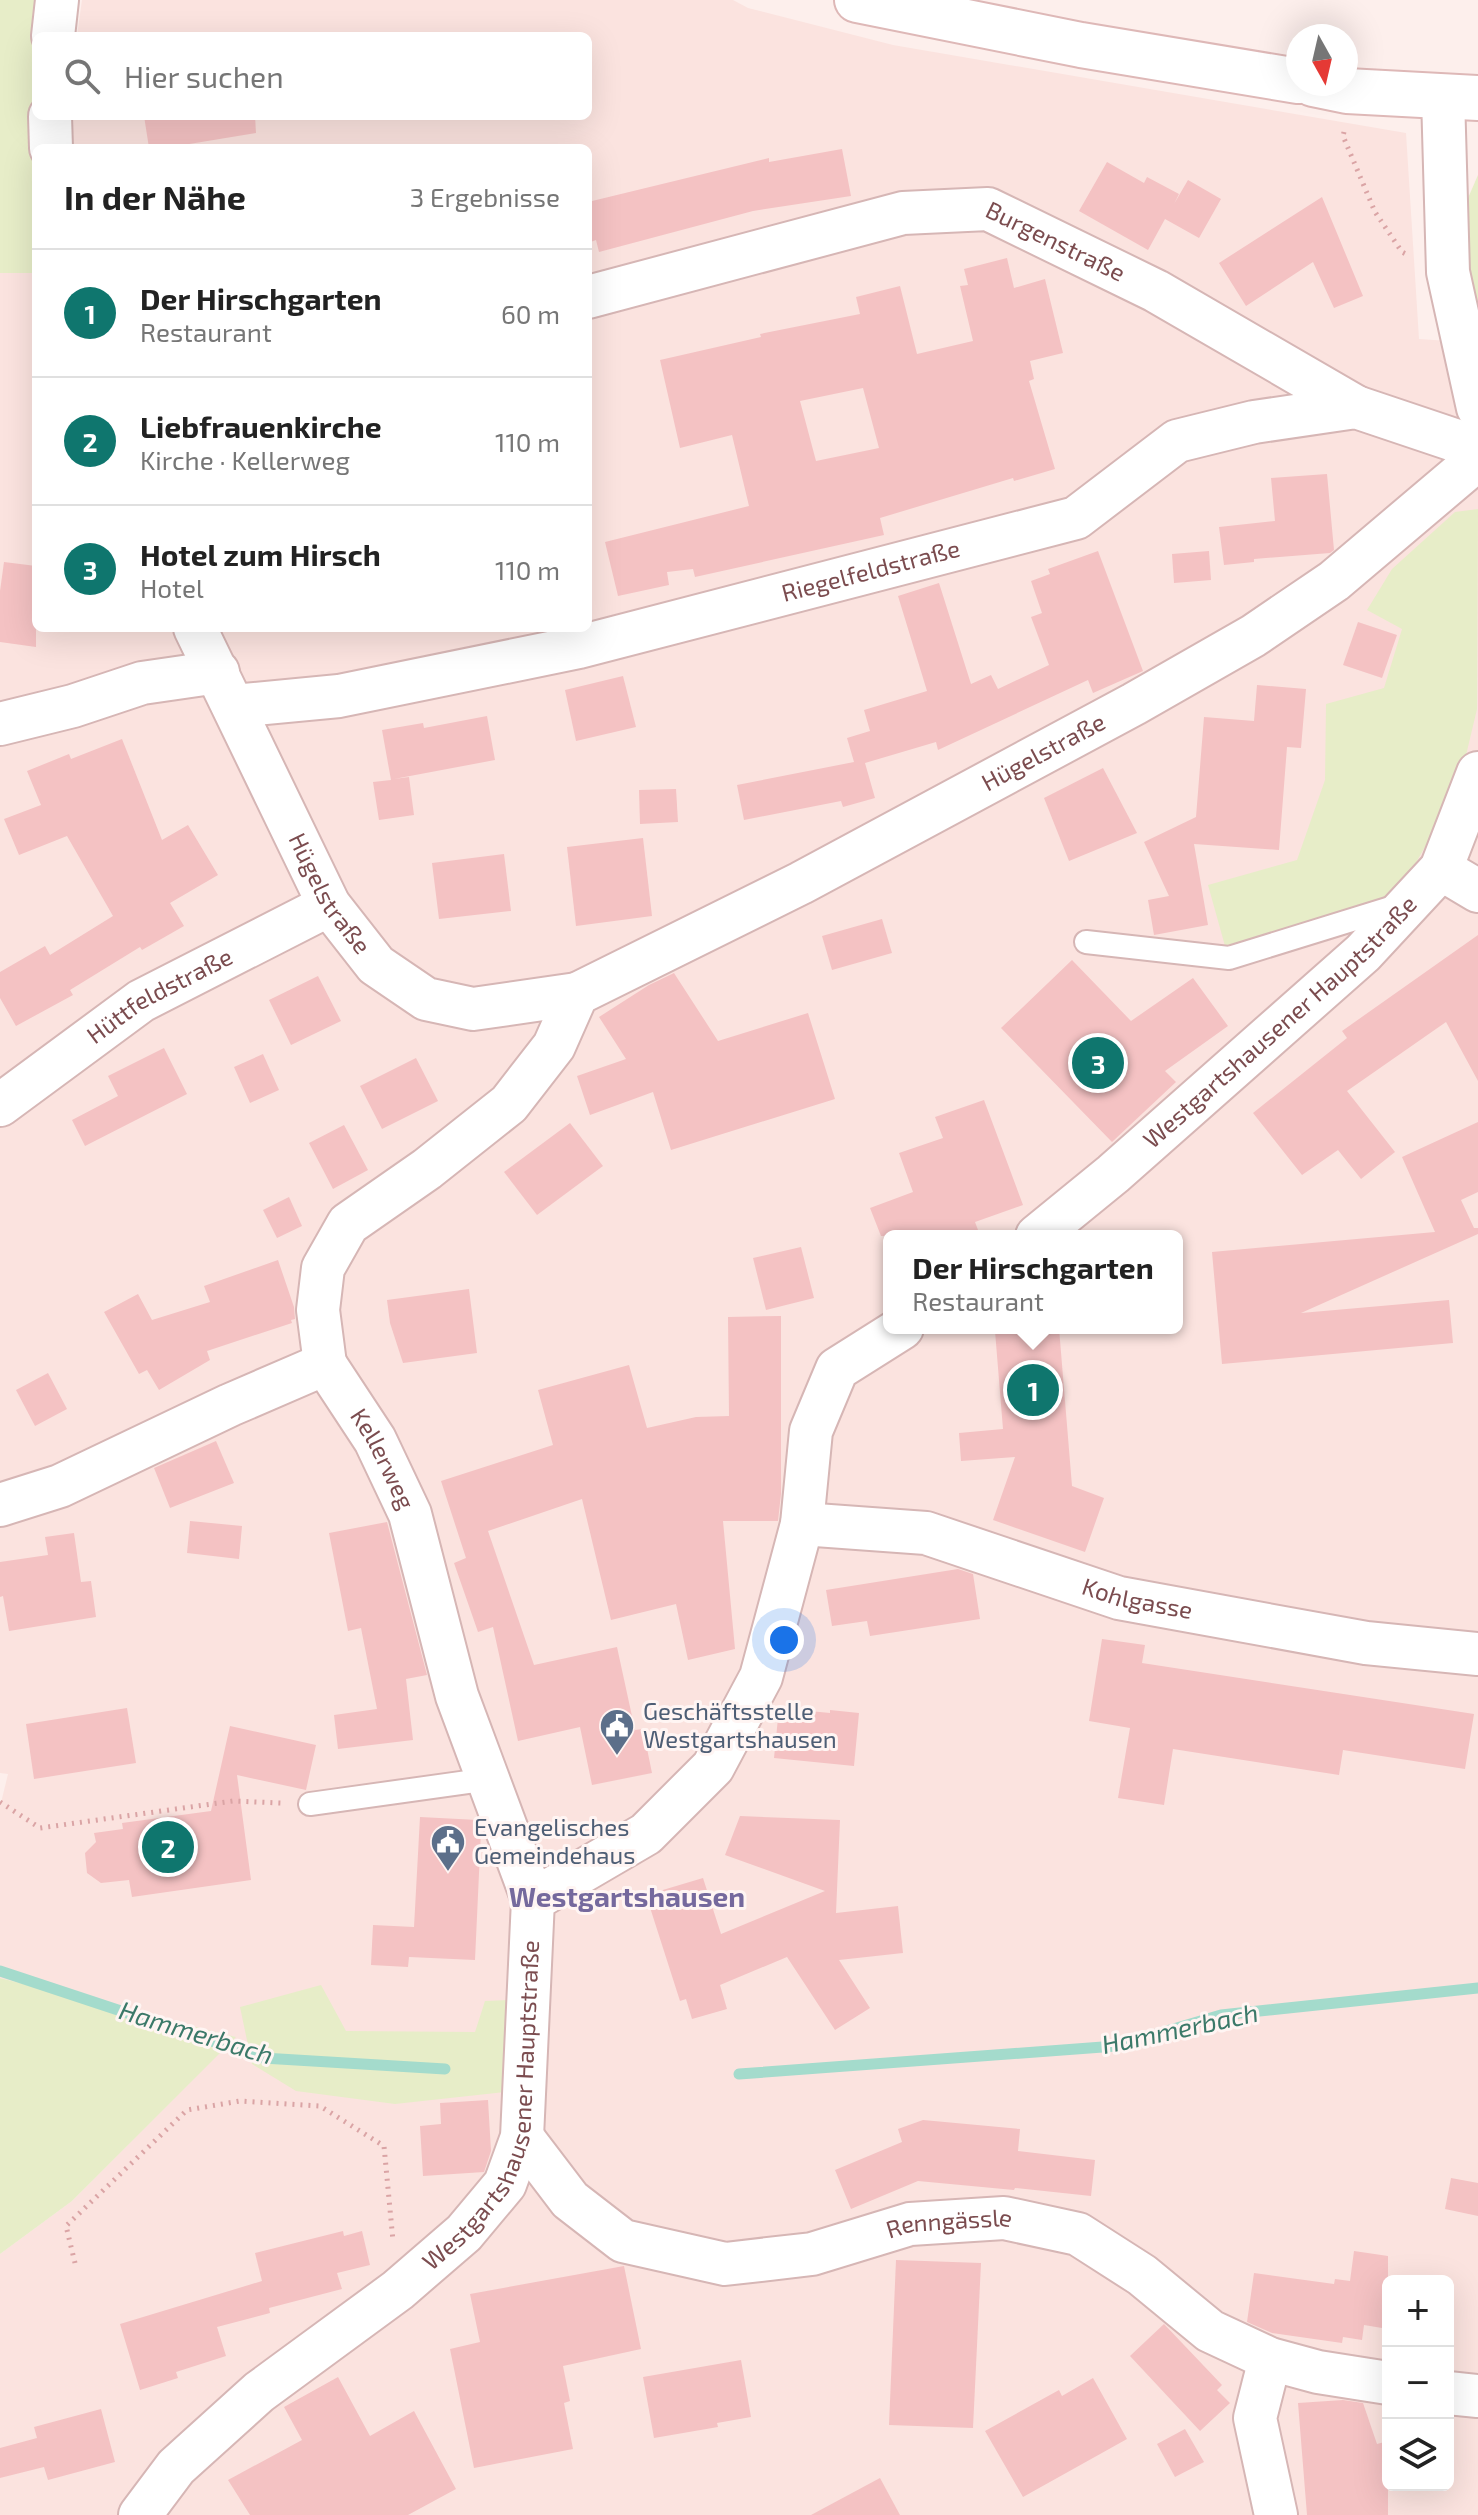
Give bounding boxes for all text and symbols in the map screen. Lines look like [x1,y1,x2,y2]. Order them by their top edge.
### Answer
north arrow [1286,24,1358,96]
search box [32,32,592,120]
icon: search [60,54,104,98]
text: Hier suchen [124,58,284,94]
text: In der Nähe [64,176,246,217]
text: 3 Ergebnisse [410,181,560,212]
street label: Burgenstraße [982,194,1130,287]
text: Der Hirschgarten [140,280,382,316]
text: 1 [84,298,96,329]
text: 60 m [501,298,560,329]
text: Restaurant [140,316,272,347]
text: Liebfrauenkirche [140,408,382,444]
text: 2 [82,426,98,457]
text: 110 m [495,426,560,457]
text: Kirche · Kellerweg [140,444,350,475]
street label: Riegelfeldstraße [778,533,963,607]
text: Hotel zum Hirsch [140,536,381,572]
text: 3 [83,554,97,585]
text: 110 m [495,554,560,585]
text: Hotel [140,572,204,603]
street label: Hügelstraße [976,706,1110,796]
street label: Hügelstraße [283,828,378,959]
street label: Westgartshausener Hauptstraße [1137,889,1422,1154]
street label: Hüttfeldstraße [81,941,237,1049]
pin: 3 [1072,1033,1124,1093]
popup [883,1230,1183,1334]
text: Der Hirschgarten [912,1249,1154,1285]
text: Restaurant [912,1285,1044,1316]
pin: 1 [1007,1360,1059,1420]
street label: Kellerweg [345,1402,422,1513]
street label: Kohlgasse [1079,1571,1195,1624]
your location [764,1620,804,1660]
place label: Geschäftsstelle Westgartshausen [643,1696,837,1753]
public building icon: Geschäftsstelle Westgartshausen [598,1707,636,1757]
place label: Evangelisches Gemeindehaus [474,1812,635,1869]
pin: 2 [142,1817,194,1877]
public building icon: Evangelisches Gemeindehaus [429,1823,467,1873]
district label: Westgartshausen [509,1879,745,1913]
street label: Westgartshausener Hauptstraße [416,1940,544,2275]
water label: Hammerbach [116,1993,277,2070]
water label: Hammerbach [1099,1996,1261,2059]
street label: Renngässle [882,2201,1015,2243]
map controls [1382,2275,1454,2491]
button: + [1382,2275,1454,2347]
button: − [1382,2347,1454,2419]
button: layers [1382,2419,1454,2491]

